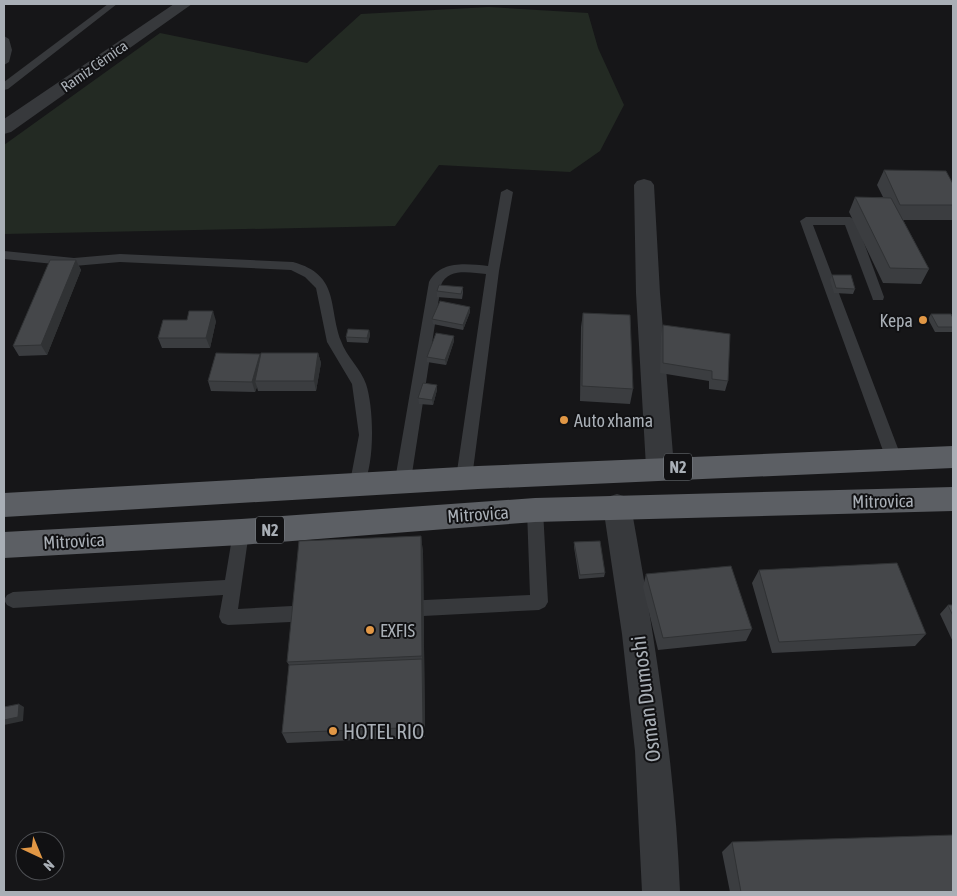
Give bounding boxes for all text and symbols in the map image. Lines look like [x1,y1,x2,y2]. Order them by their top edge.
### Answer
street label: Ramiz Cërnica [57,37,131,95]
place label: Kepa [879,310,913,331]
marker: Kepa [917,314,929,326]
place label: Auto xhama [574,410,653,431]
marker: Auto xhama [558,414,570,426]
road number: N2 [664,454,692,481]
street label: Mitrovica [852,490,914,512]
street label: Mitrovica [447,501,509,527]
road number: N2 [256,516,284,544]
street label: Mitrovica [43,529,105,553]
place label: EXFIS [380,620,416,641]
marker: EXFIS [364,624,376,636]
street label: Osman Dumoshi [625,635,665,763]
place label: HOTEL RIO [343,719,424,743]
marker: HOTEL RIO [327,725,339,737]
north arrow [15,831,65,881]
text: N [41,857,58,874]

